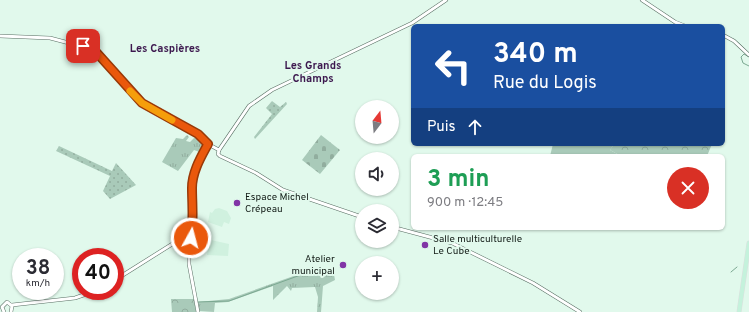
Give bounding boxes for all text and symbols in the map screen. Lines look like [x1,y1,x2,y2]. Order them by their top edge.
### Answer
pin [66,29,100,63]
icon: arrive [72,35,94,57]
text: 340 m [493,37,578,73]
icon: left [427,40,479,92]
district label: Les Caspières [130,42,200,56]
district label: Les Grands Champs [285,59,341,86]
text: Rue du Logis [493,72,597,95]
north arrow [355,100,399,144]
map controls [355,100,399,300]
icon: ahead [464,116,486,138]
text: Puis [427,118,456,137]
button: sound [355,152,399,196]
text: 3 min [427,165,489,195]
button: close [667,167,709,209]
place label: Espace Michel Crépeau [245,191,309,216]
text: 900 m · 12:45 [427,195,503,211]
marker: Espace Michel Crépeau [232,198,242,208]
button: layers [355,204,399,248]
position arrow [170,217,212,259]
place label: Salle multiculturelle Le Cube [433,233,522,258]
marker: Salle multiculturelle Le Cube [420,240,430,250]
speed limit sign: 40 [72,248,124,300]
place label: Atelier municipal [291,253,335,278]
text: 38 [26,256,50,282]
button: + [355,256,399,300]
marker: Atelier municipal [338,260,348,270]
text: km/h [26,277,50,290]

